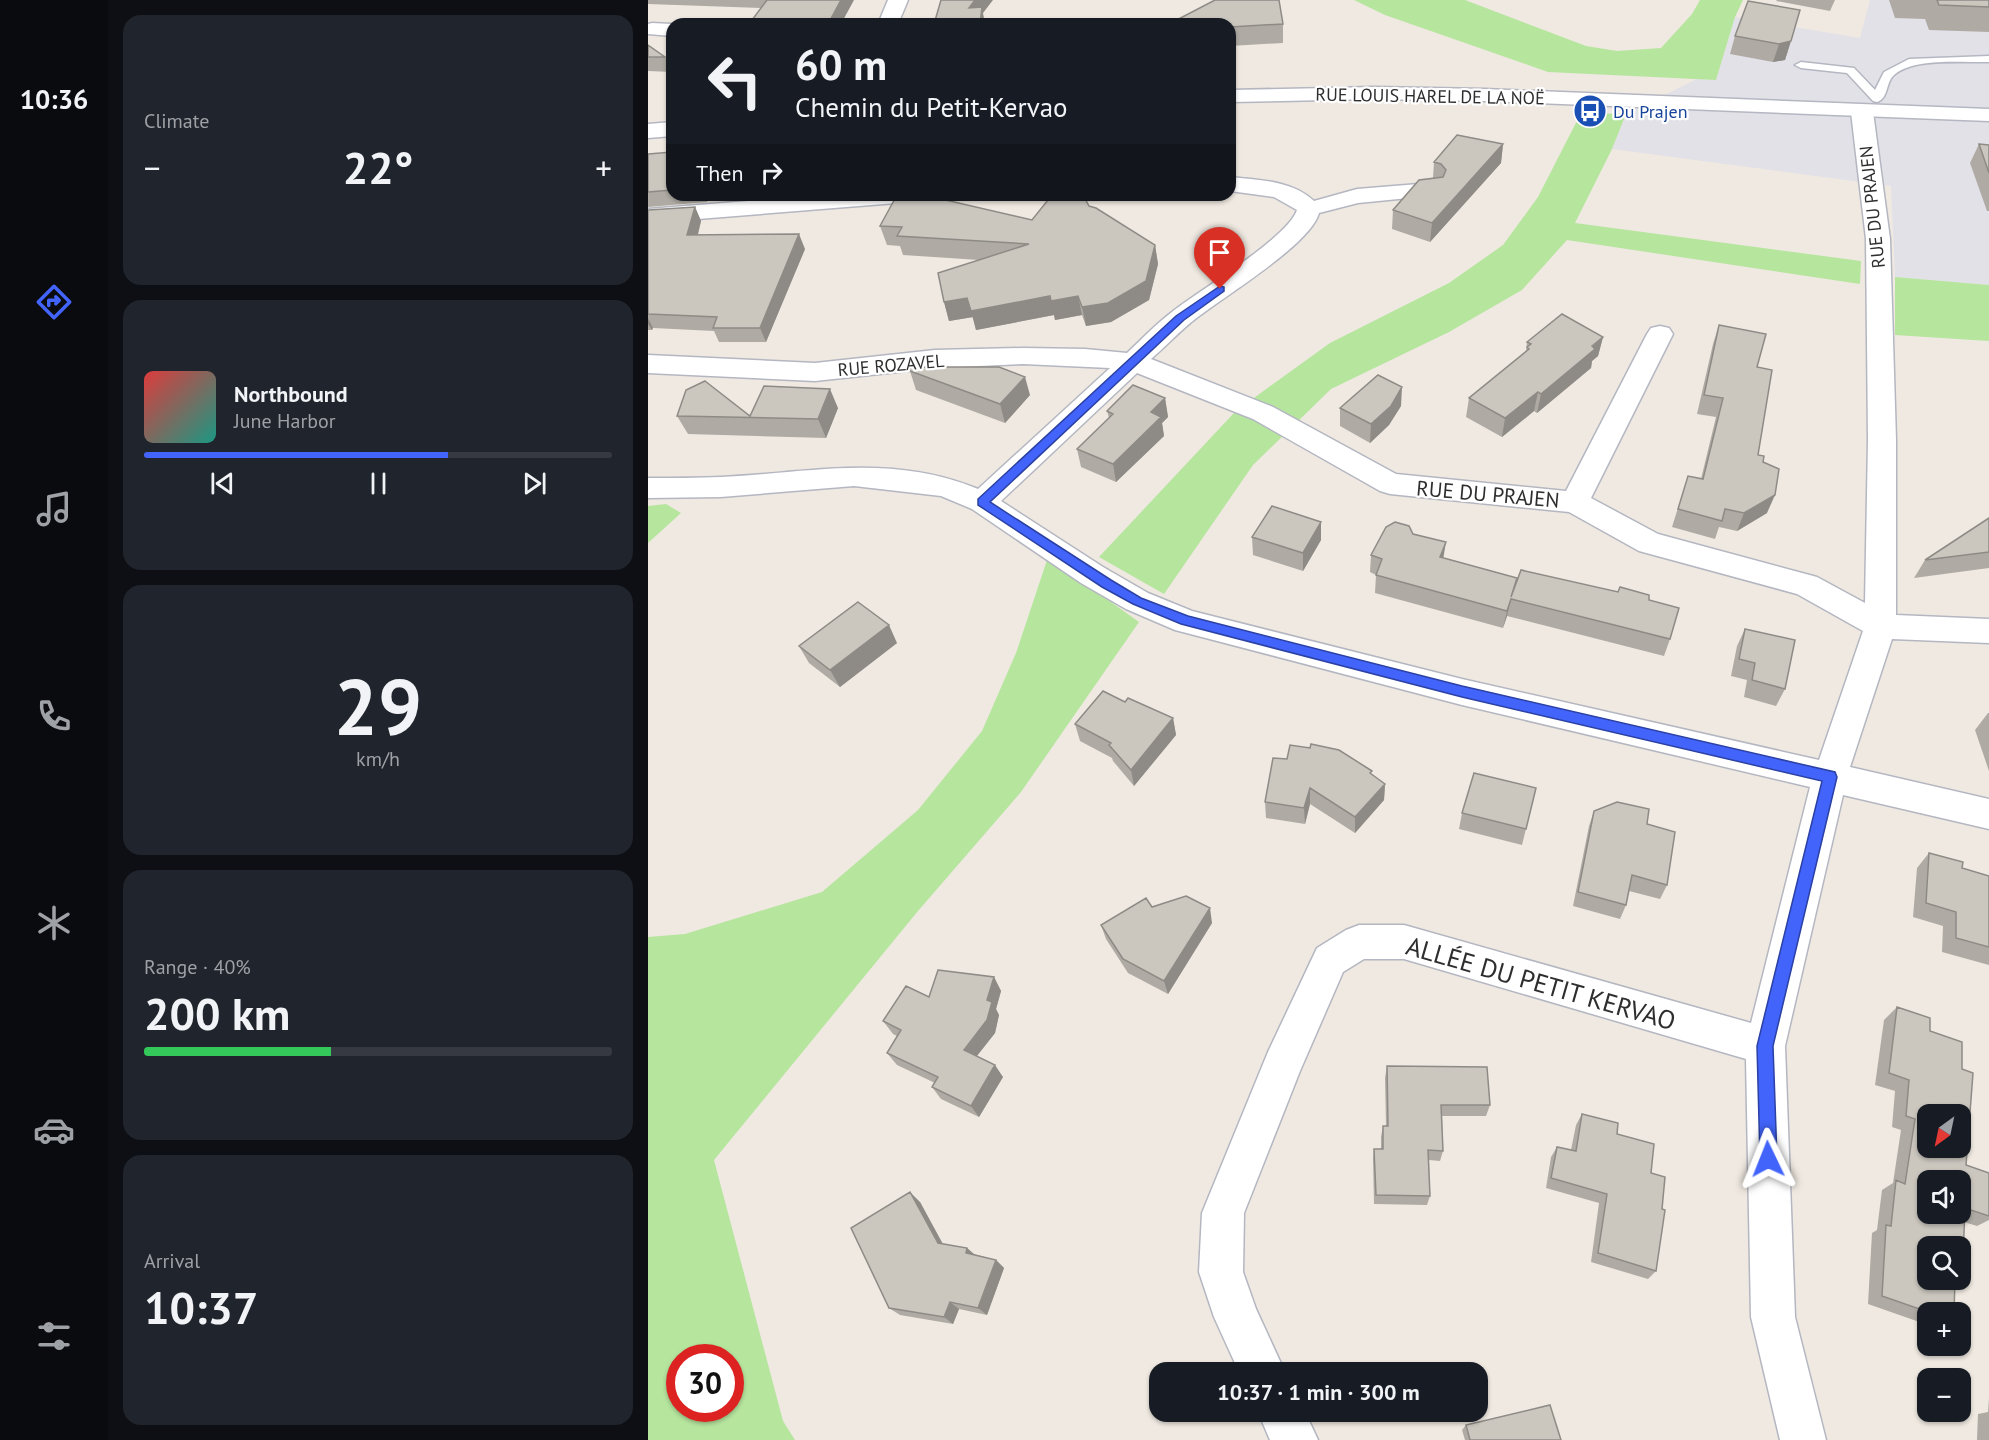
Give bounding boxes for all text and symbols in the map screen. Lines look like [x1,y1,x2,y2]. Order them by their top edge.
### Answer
text: 60 m [795,37,887,92]
icon: left [696,42,774,120]
text: 10:36 [20,82,88,116]
street label: RUE LOUIS HAREL DE LA NOË [1315,83,1545,109]
text: Chemin du Petit-Kervao [795,90,1068,124]
bus stop icon: Du Prajen [1572,93,1608,129]
place label: Du Prajen [1613,100,1688,123]
text: Climate [144,108,210,134]
text: 22° [343,138,413,196]
street label: RUE DU PRAJEN [1854,145,1890,269]
text: − [144,146,161,189]
text: + [595,146,612,189]
icon: right [755,156,788,189]
text: Then [696,159,743,187]
pin [1194,227,1245,289]
icon: arrive [1203,236,1236,269]
icon: directions [33,281,75,323]
street label: RUE ROZAVEL [837,349,945,381]
text: Northbound [234,380,348,408]
text: June Harbor [234,408,336,434]
icon: previous [206,467,239,500]
icon: pause [362,467,395,500]
icon: next [518,467,551,500]
street label: RUE DU PRAJEN [1415,474,1561,514]
icon: music [33,488,75,530]
text: 29 [334,656,422,757]
icon: phone [33,695,75,737]
text: km/h [356,746,400,772]
icon: climate [33,902,75,944]
street label: ALLÉE DU PETIT KERVAO [1403,929,1679,1037]
text: Range · 40% [144,954,251,980]
text: 200 km [144,984,290,1042]
north arrow [1917,1104,1971,1158]
map controls [1917,1104,1971,1422]
icon: car [33,1109,75,1151]
position arrow [1736,1127,1800,1191]
button: sound [1917,1170,1971,1224]
button: search [1917,1236,1971,1290]
text: Arrival [144,1248,200,1274]
text: 10:37 [144,1278,258,1336]
button: + [1917,1302,1971,1356]
icon: filters [33,1315,75,1357]
speed limit sign: 30 [666,1344,744,1422]
button: − [1917,1368,1971,1422]
text: 10:37 · 1 min · 300 m [1217,1378,1420,1406]

